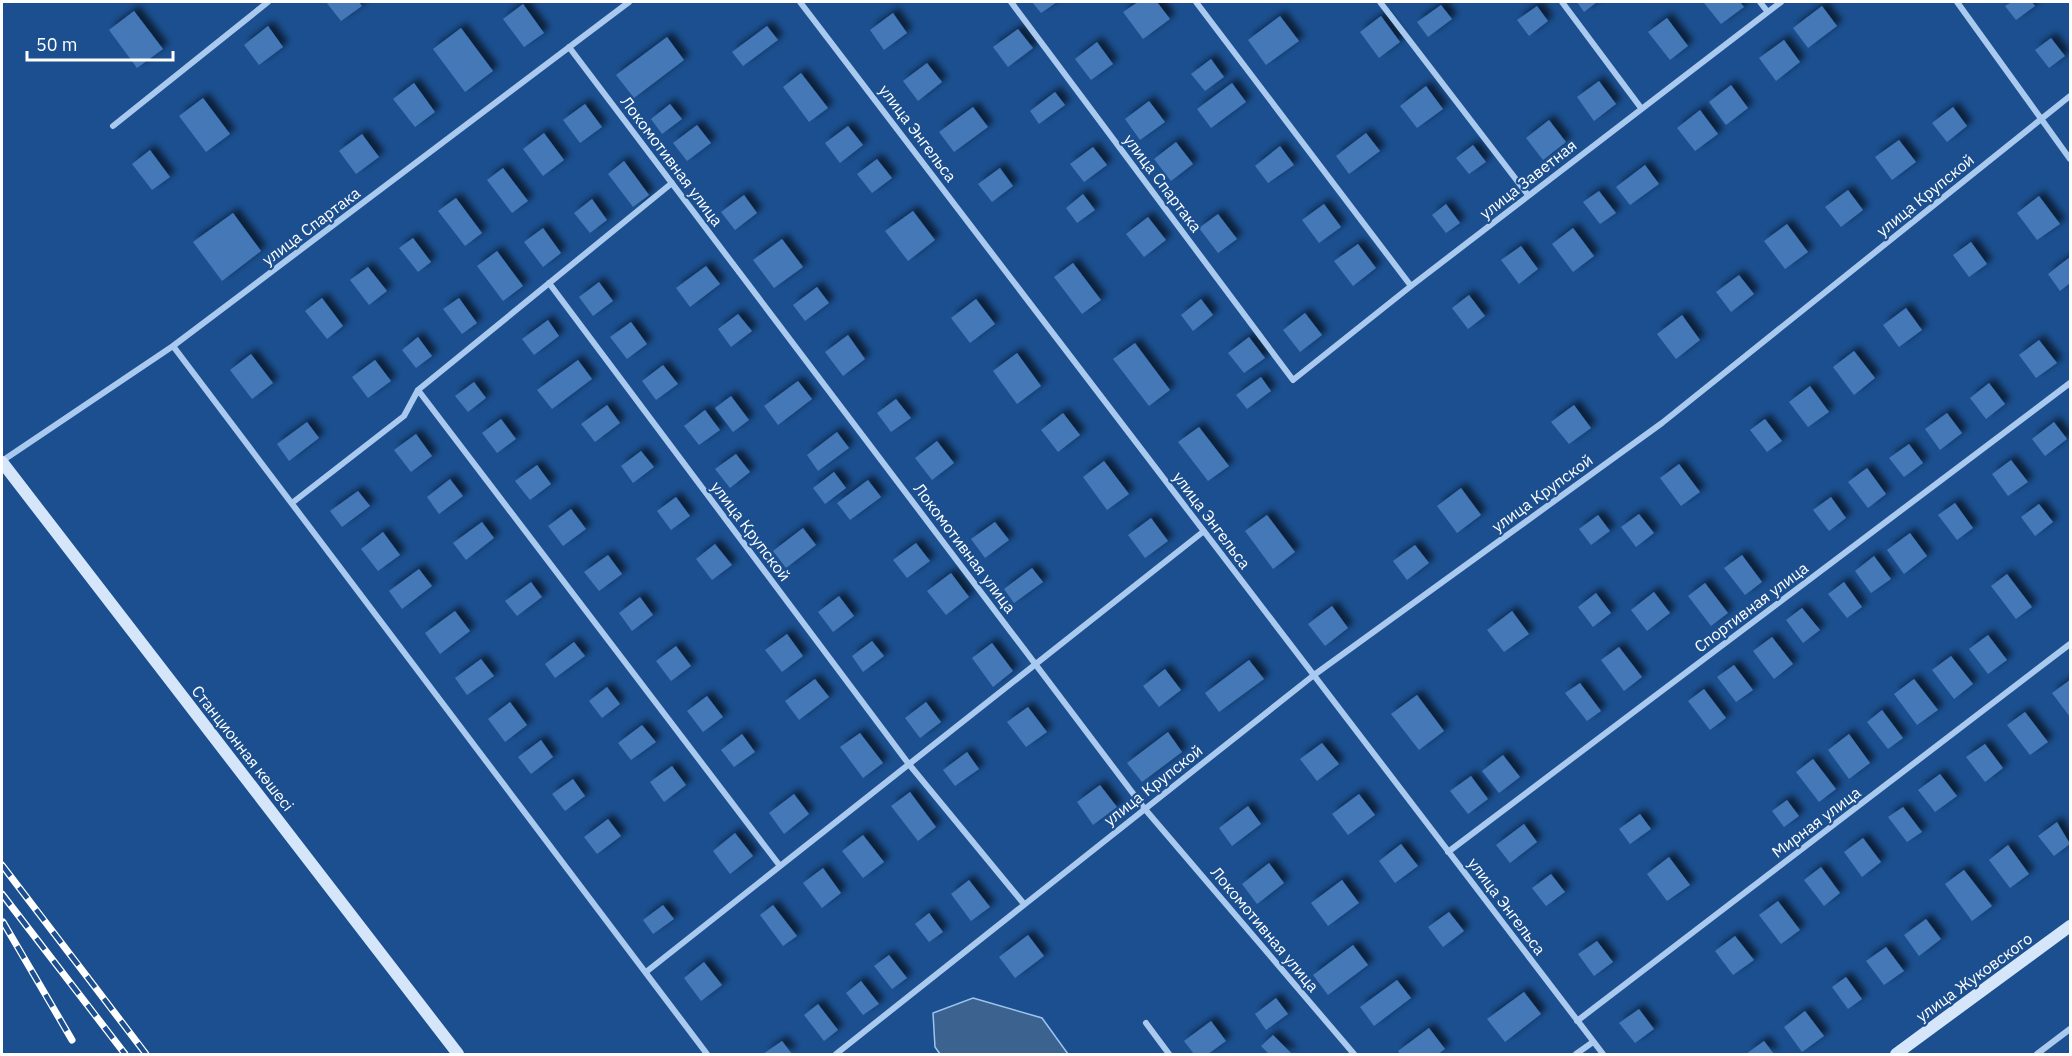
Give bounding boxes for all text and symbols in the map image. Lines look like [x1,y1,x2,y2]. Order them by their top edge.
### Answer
scale bar [27,24,172,62]
text: 50 m [36,33,78,56]
street label: улица Энгельса [875,80,961,186]
street label: Локомотивная улица [617,92,728,230]
street label: улица Спартака [1120,130,1207,236]
street label: улица Заветная [1475,135,1581,223]
street label: улица Крупской [1872,149,1978,241]
street label: улица Спартака [258,182,364,269]
street label: улица Крупской [1488,450,1596,536]
street label: улица Энгельса [1169,467,1255,573]
street label: улица Крупской [707,477,795,585]
street label: Локомотивная улица [910,479,1021,617]
street label: Спортивная улица [1690,557,1812,656]
street label: Станционная көшесі [188,681,298,815]
street label: улица Крупской [1100,740,1206,830]
street label: Мирная улица [1768,782,1865,862]
street label: улица Энгельса [1464,853,1550,959]
street label: Локомотивная улица [1207,862,1324,996]
street label: улица Жуковского [1912,928,2036,1026]

